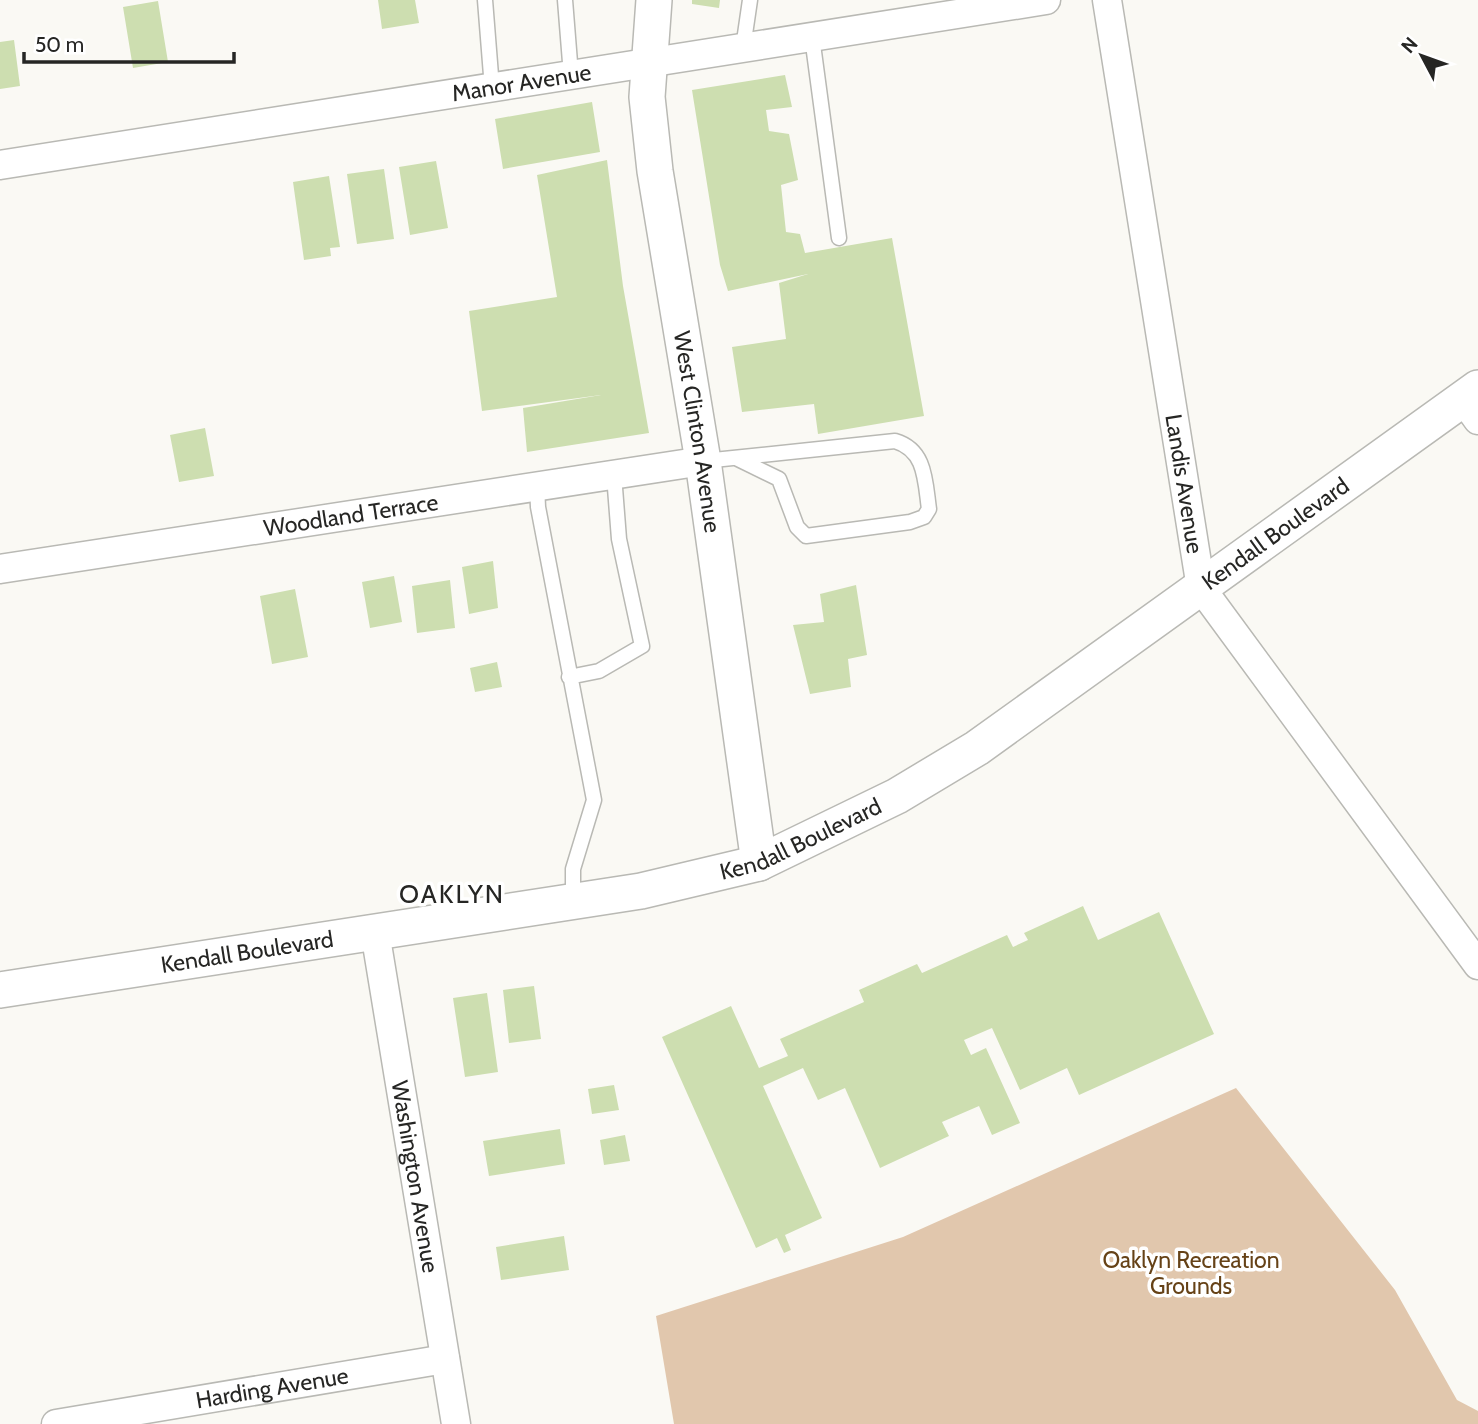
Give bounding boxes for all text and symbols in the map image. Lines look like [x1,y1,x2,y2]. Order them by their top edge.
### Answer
scale bar [24,21,234,65]
north arrow [1387,21,1457,91]
text: 50 m [35,32,84,57]
text: N [1396,33,1423,58]
street label: Manor Avenue [450,58,593,108]
street label: West Clinton Avenue [668,329,727,535]
street label: Landis Avenue [1159,412,1209,556]
street label: Kendall Boulevard [1196,471,1354,596]
street label: Woodland Terrace [262,488,440,542]
street label: Kendall Boulevard [717,792,886,886]
district label: OAKLYN [399,878,505,910]
street label: Kendall Boulevard [159,925,335,979]
street label: Washington Avenue [386,1078,445,1275]
park label: Oaklyn Recreation Grounds [1102,1246,1280,1300]
street label: Harding Avenue [194,1361,351,1414]

